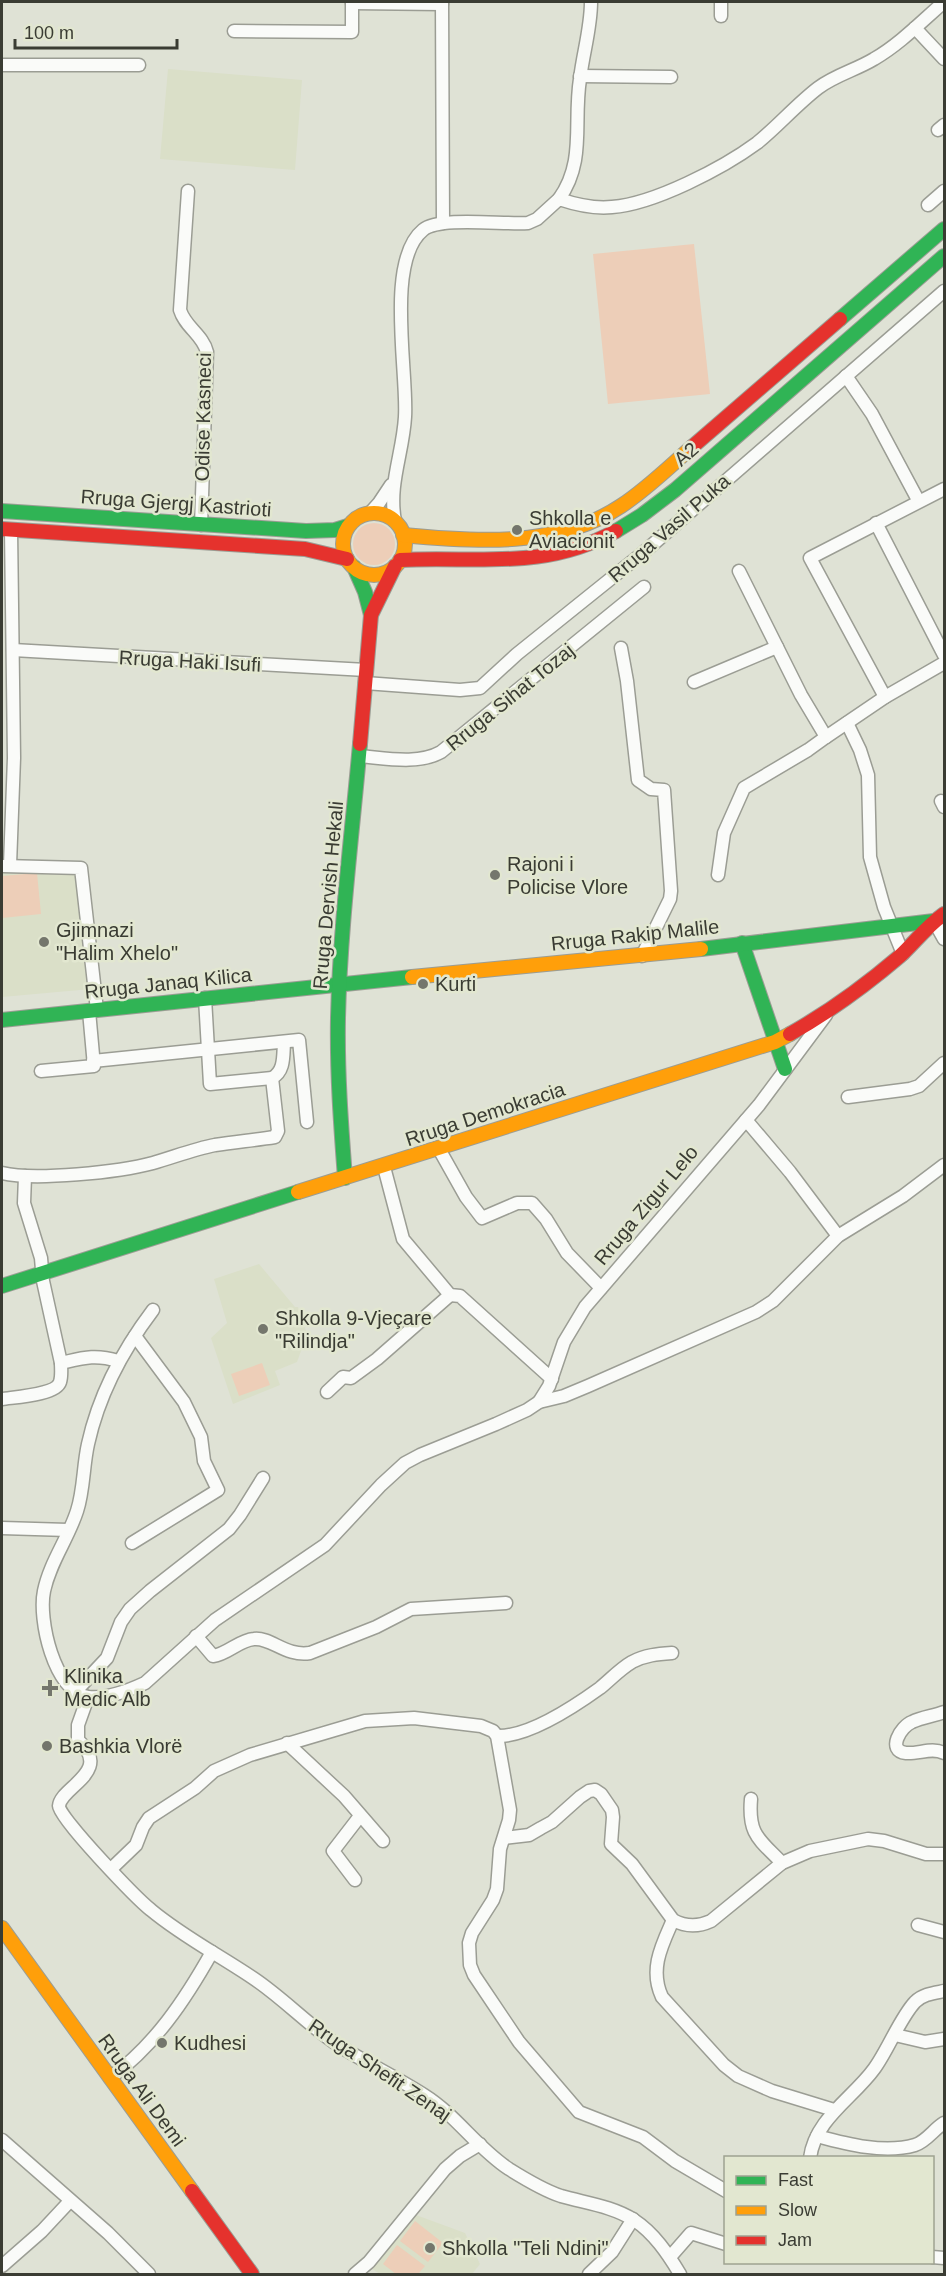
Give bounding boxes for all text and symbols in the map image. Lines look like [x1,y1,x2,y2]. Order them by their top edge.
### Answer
scale bar [15,12,177,50]
text: 100 m [24,23,74,43]
street label: Odise Kasneci [191,352,215,482]
street label: A2 [670,438,702,470]
street label: Rruga Vasil Puka [604,469,735,587]
street label: Rruga Gjergj Kastrioti [80,485,272,521]
place label: Shkolla e Aviacionit [529,507,615,552]
marker: Shkolla e Aviacionit [510,523,524,537]
street label: Rruga Sihat Tozaj [442,639,578,755]
street label: Rruga Haki Isufi [118,646,262,676]
street label: Rruga Dervish Hekali [309,800,347,990]
place label: Rajoni i Policise Vlore [507,853,628,898]
marker: Rajoni i Policise Vlore [488,868,502,882]
street label: Rruga Rakip Malile [550,915,720,955]
place label: Gjimnazi "Halim Xhelo" [56,919,178,964]
marker: Gjimnazi "Halim Xhelo" [37,935,51,949]
street label: Rruga Janaq Kilica [83,963,253,1003]
place label: Kurti [435,973,476,995]
marker: Kurti [416,977,430,991]
street label: Rruga Demokracia [402,1078,569,1150]
street label: Rruga Zigur Lelo [590,1141,702,1269]
place label: Shkolla 9-Vjeçare "Rilindja" [275,1307,432,1352]
marker: Shkolla 9-Vjeçare "Rilindja" [256,1322,270,1336]
place label: Klinika Medic Alb [64,1665,151,1710]
marker: Klinika Medic Alb [41,1679,59,1697]
place label: Bashkia Vlorë [59,1735,182,1757]
marker: Bashkia Vlorë [40,1739,54,1753]
street label: Rruga Shefit Zenaj [305,2014,455,2126]
street label: Rruga Ali Demi [94,2030,190,2150]
place label: Kudhesi [174,2032,246,2054]
marker: Kudhesi [155,2036,169,2050]
legend [724,2156,934,2264]
text: Fast [778,2170,813,2190]
text: Slow [778,2200,818,2220]
text: Jam [778,2230,812,2250]
place label: Shkolla "Teli Ndini" [442,2237,609,2259]
marker: Shkolla "Teli Ndini" [423,2241,437,2255]

